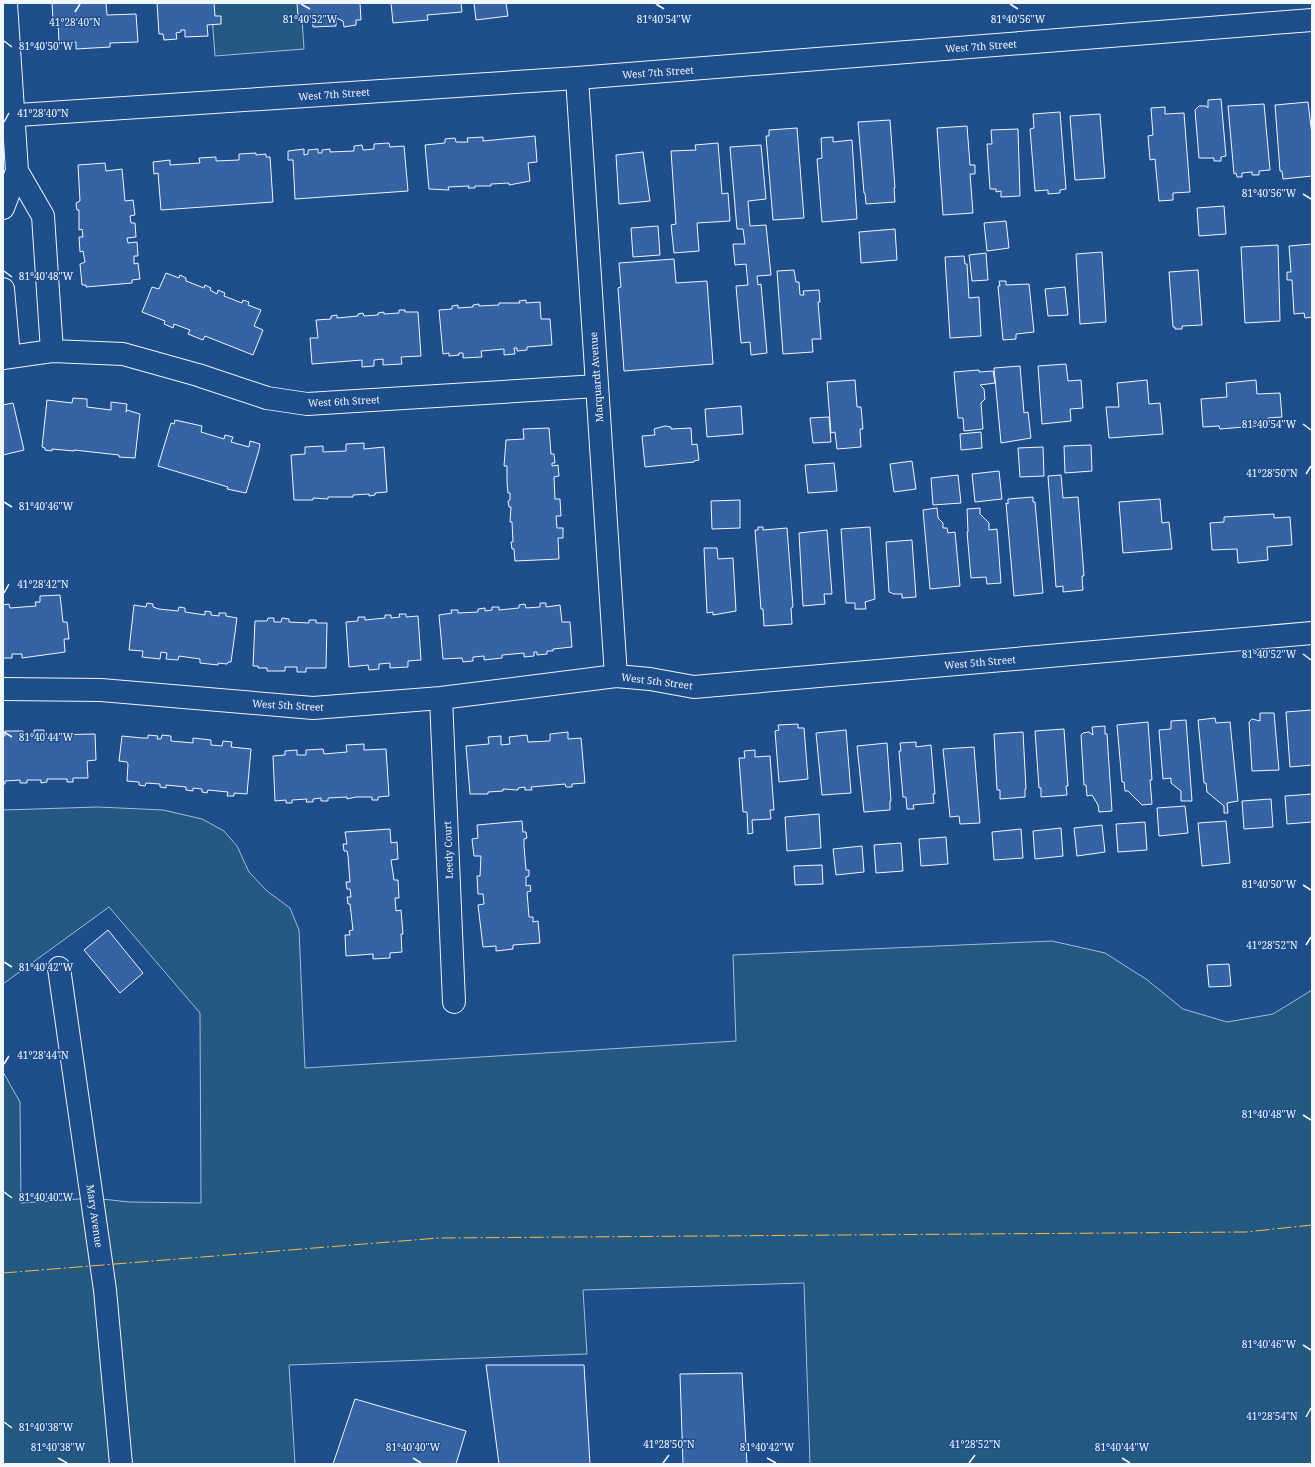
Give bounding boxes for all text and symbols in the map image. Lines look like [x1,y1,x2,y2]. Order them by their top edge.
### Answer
text: 81°40'52"W [283,12,338,26]
text: 81°40'54"W [637,12,692,26]
text: 81°40'56"W [991,12,1046,26]
text: 41°28'40"N [49,15,101,29]
street label: West 7th Street [945,36,1018,55]
text: 81°40'50"W [19,39,74,53]
street label: West 7th Street [622,62,695,81]
street label: West 7th Street [298,84,371,103]
text: 41°28'40"N [17,106,69,120]
text: 81°40'56"W [1242,186,1297,200]
text: 81°40'48"W [19,269,74,283]
street label: Marquardt Avenue [586,331,606,423]
street label: West 6th Street [308,392,381,410]
text: 81°40'54"W [1242,417,1297,431]
text: 41°28'50"N [1246,466,1298,480]
text: 81°40'46"W [19,499,74,513]
text: 41°28'42"N [17,577,69,591]
text: 81°40'52"W [1242,647,1297,661]
street label: West 5th Street [944,652,1017,672]
street label: West 5th Street [621,670,694,692]
street label: West 5th Street [252,696,325,714]
text: 81°40'44"W [19,730,74,744]
street label: Leedy Court [440,820,456,879]
text: 81°40'50"W [1242,877,1297,891]
text: 41°28'52"N [1246,938,1298,952]
text: 81°40'42"W [19,960,74,974]
text: 41°28'44"N [17,1048,69,1062]
text: 81°40'48"W [1242,1107,1297,1121]
street label: Mary Avenue [84,1183,106,1249]
text: 81°40'40"W [19,1190,74,1204]
text: 81°40'46"W [1242,1337,1297,1351]
text: 41°28'54"N [1246,1409,1298,1423]
text: 81°40'38"W [19,1420,74,1434]
text: 41°28'50"N [643,1437,695,1451]
text: 41°28'52"N [949,1437,1001,1451]
text: 81°40'38"W [31,1440,86,1454]
text: 81°40'40"W [386,1440,441,1454]
text: 81°40'42"W [740,1440,795,1454]
text: 81°40'44"W [1095,1440,1150,1454]

